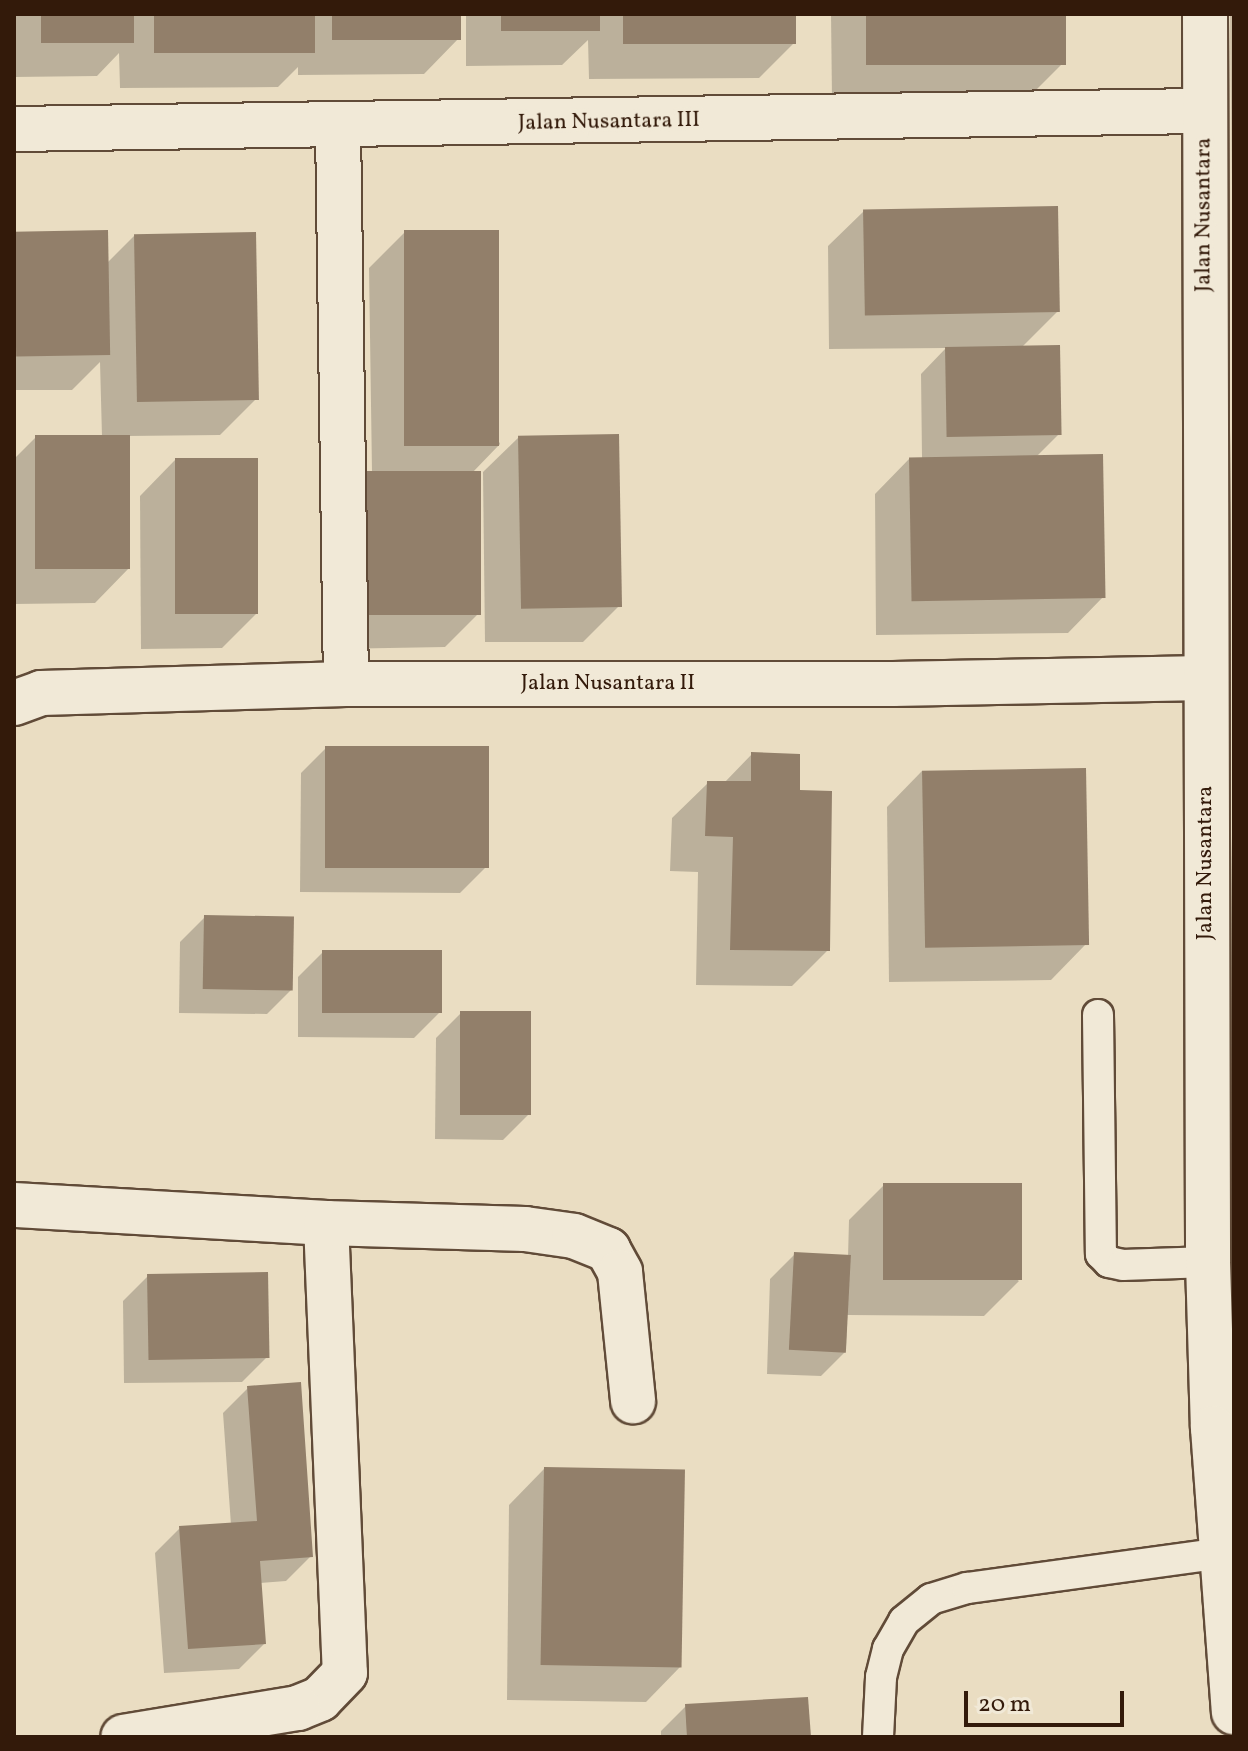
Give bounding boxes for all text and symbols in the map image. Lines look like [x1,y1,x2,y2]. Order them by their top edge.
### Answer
street label: Jalan Nusantara III [518,107,700,137]
street label: Jalan Nusantara [1191,138,1217,292]
street label: Jalan Nusantara II [521,671,695,697]
street label: Jalan Nusantara [1193,786,1219,940]
scale bar [968,1675,1128,1725]
text: 20 m [978,1688,1031,1722]

